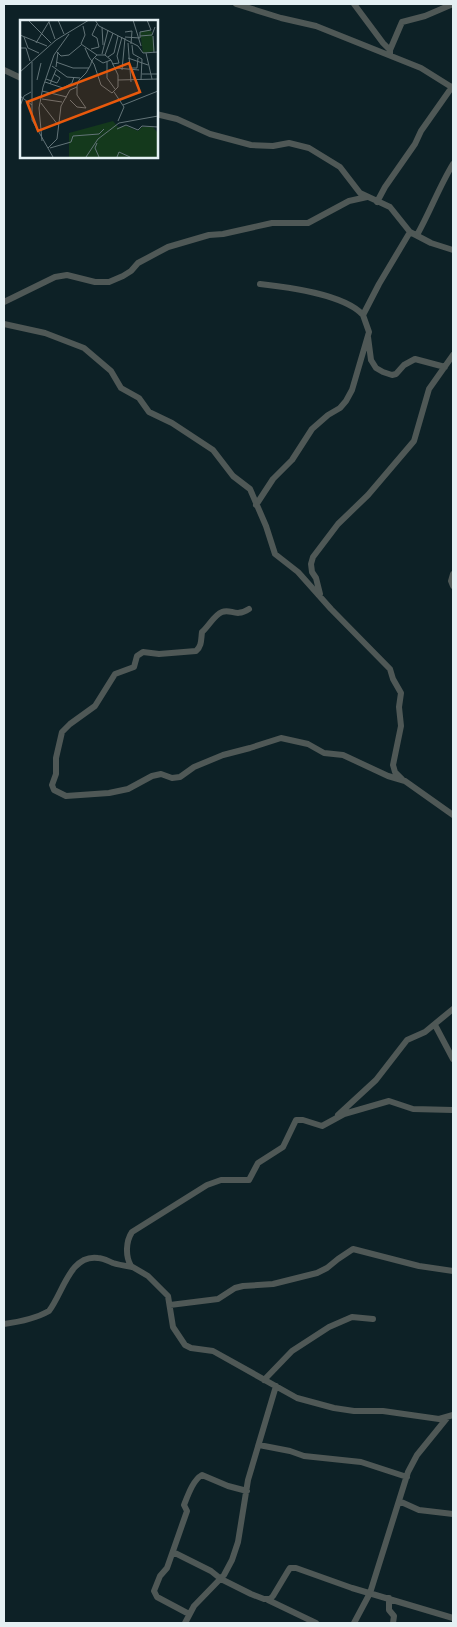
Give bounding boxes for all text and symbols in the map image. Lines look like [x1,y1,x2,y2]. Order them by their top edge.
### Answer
inset map [20,20,158,158]

